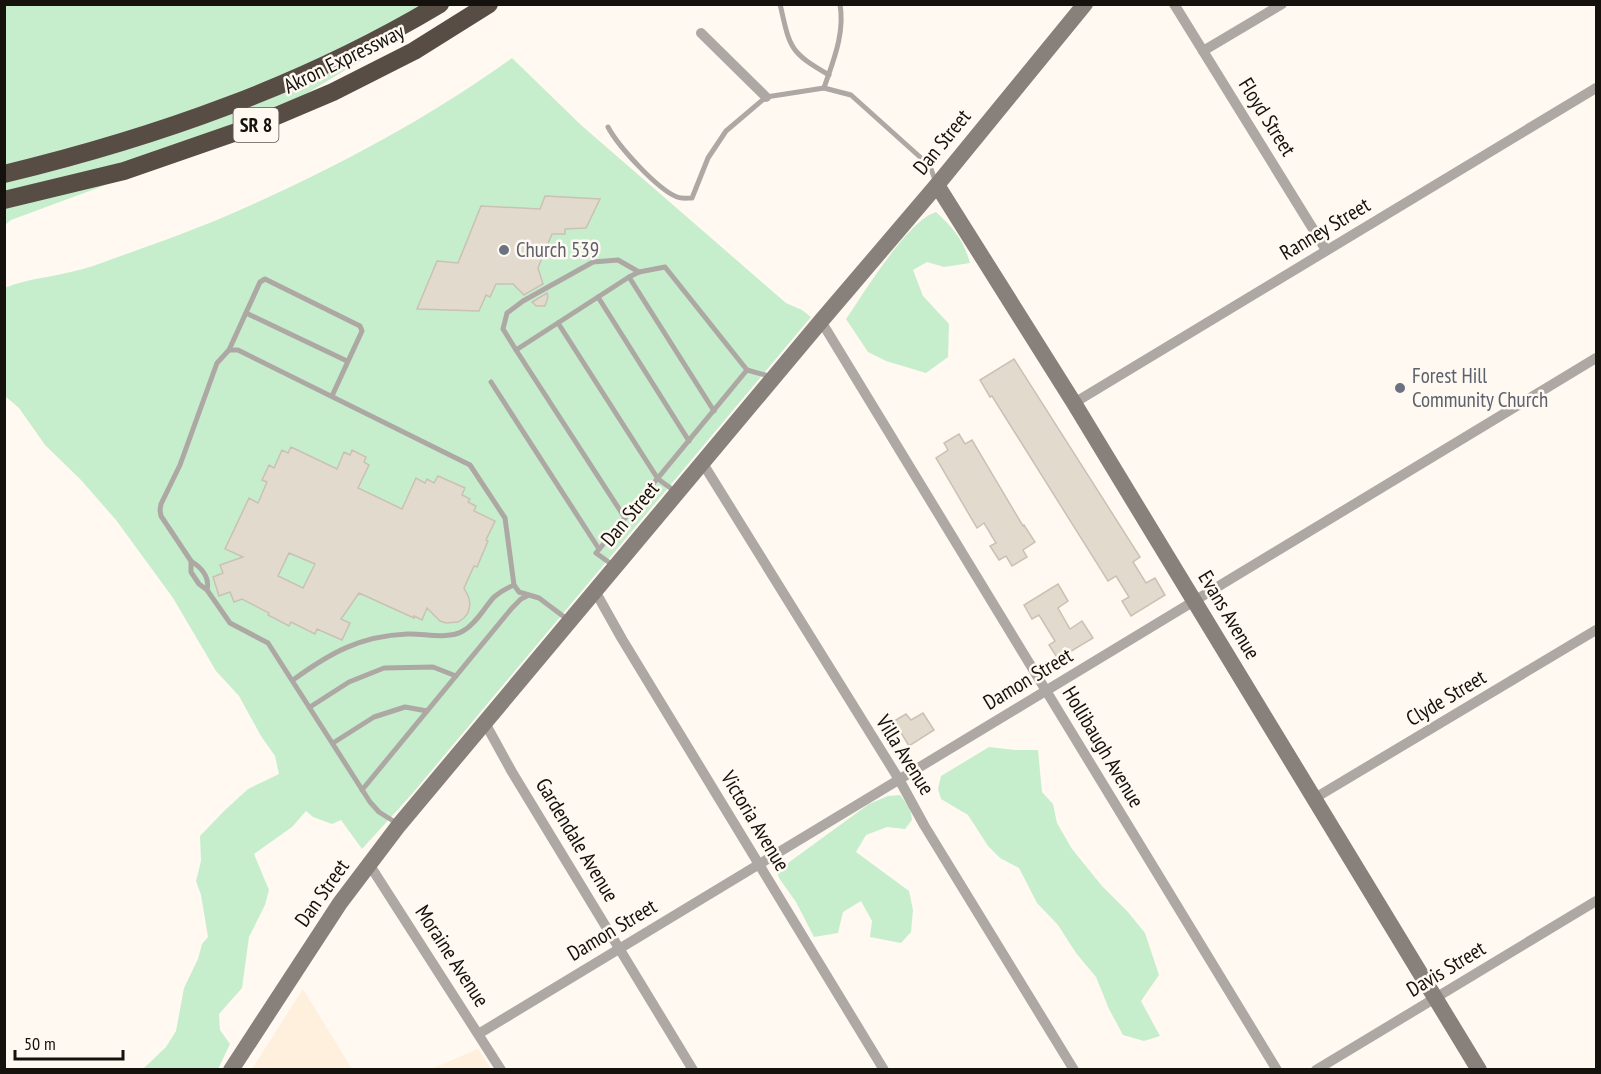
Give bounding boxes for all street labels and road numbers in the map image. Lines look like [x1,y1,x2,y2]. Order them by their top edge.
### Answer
street label: Akron Expressway [279,18,409,99]
street label: Floyd Street [1233,73,1302,161]
street label: Dan Street [907,103,976,180]
road number: SR 8 [234,108,278,142]
street label: Ranney Street [1275,191,1375,266]
street label: Dan Street [595,476,665,552]
street label: Evans Avenue [1192,565,1266,664]
street label: Damon Street [978,641,1077,716]
street label: Clyde Street [1401,663,1491,732]
street label: Hollibaugh Avenue [1057,681,1150,812]
street label: Villa Avenue [870,709,941,800]
street label: Victoria Avenue [714,765,796,876]
street label: Gardendale Avenue [530,773,625,906]
street label: Dan Street [289,853,355,932]
street label: Damon Street [562,892,661,967]
street label: Moraine Avenue [409,900,495,1012]
street label: Davis Street [1401,934,1490,1003]

